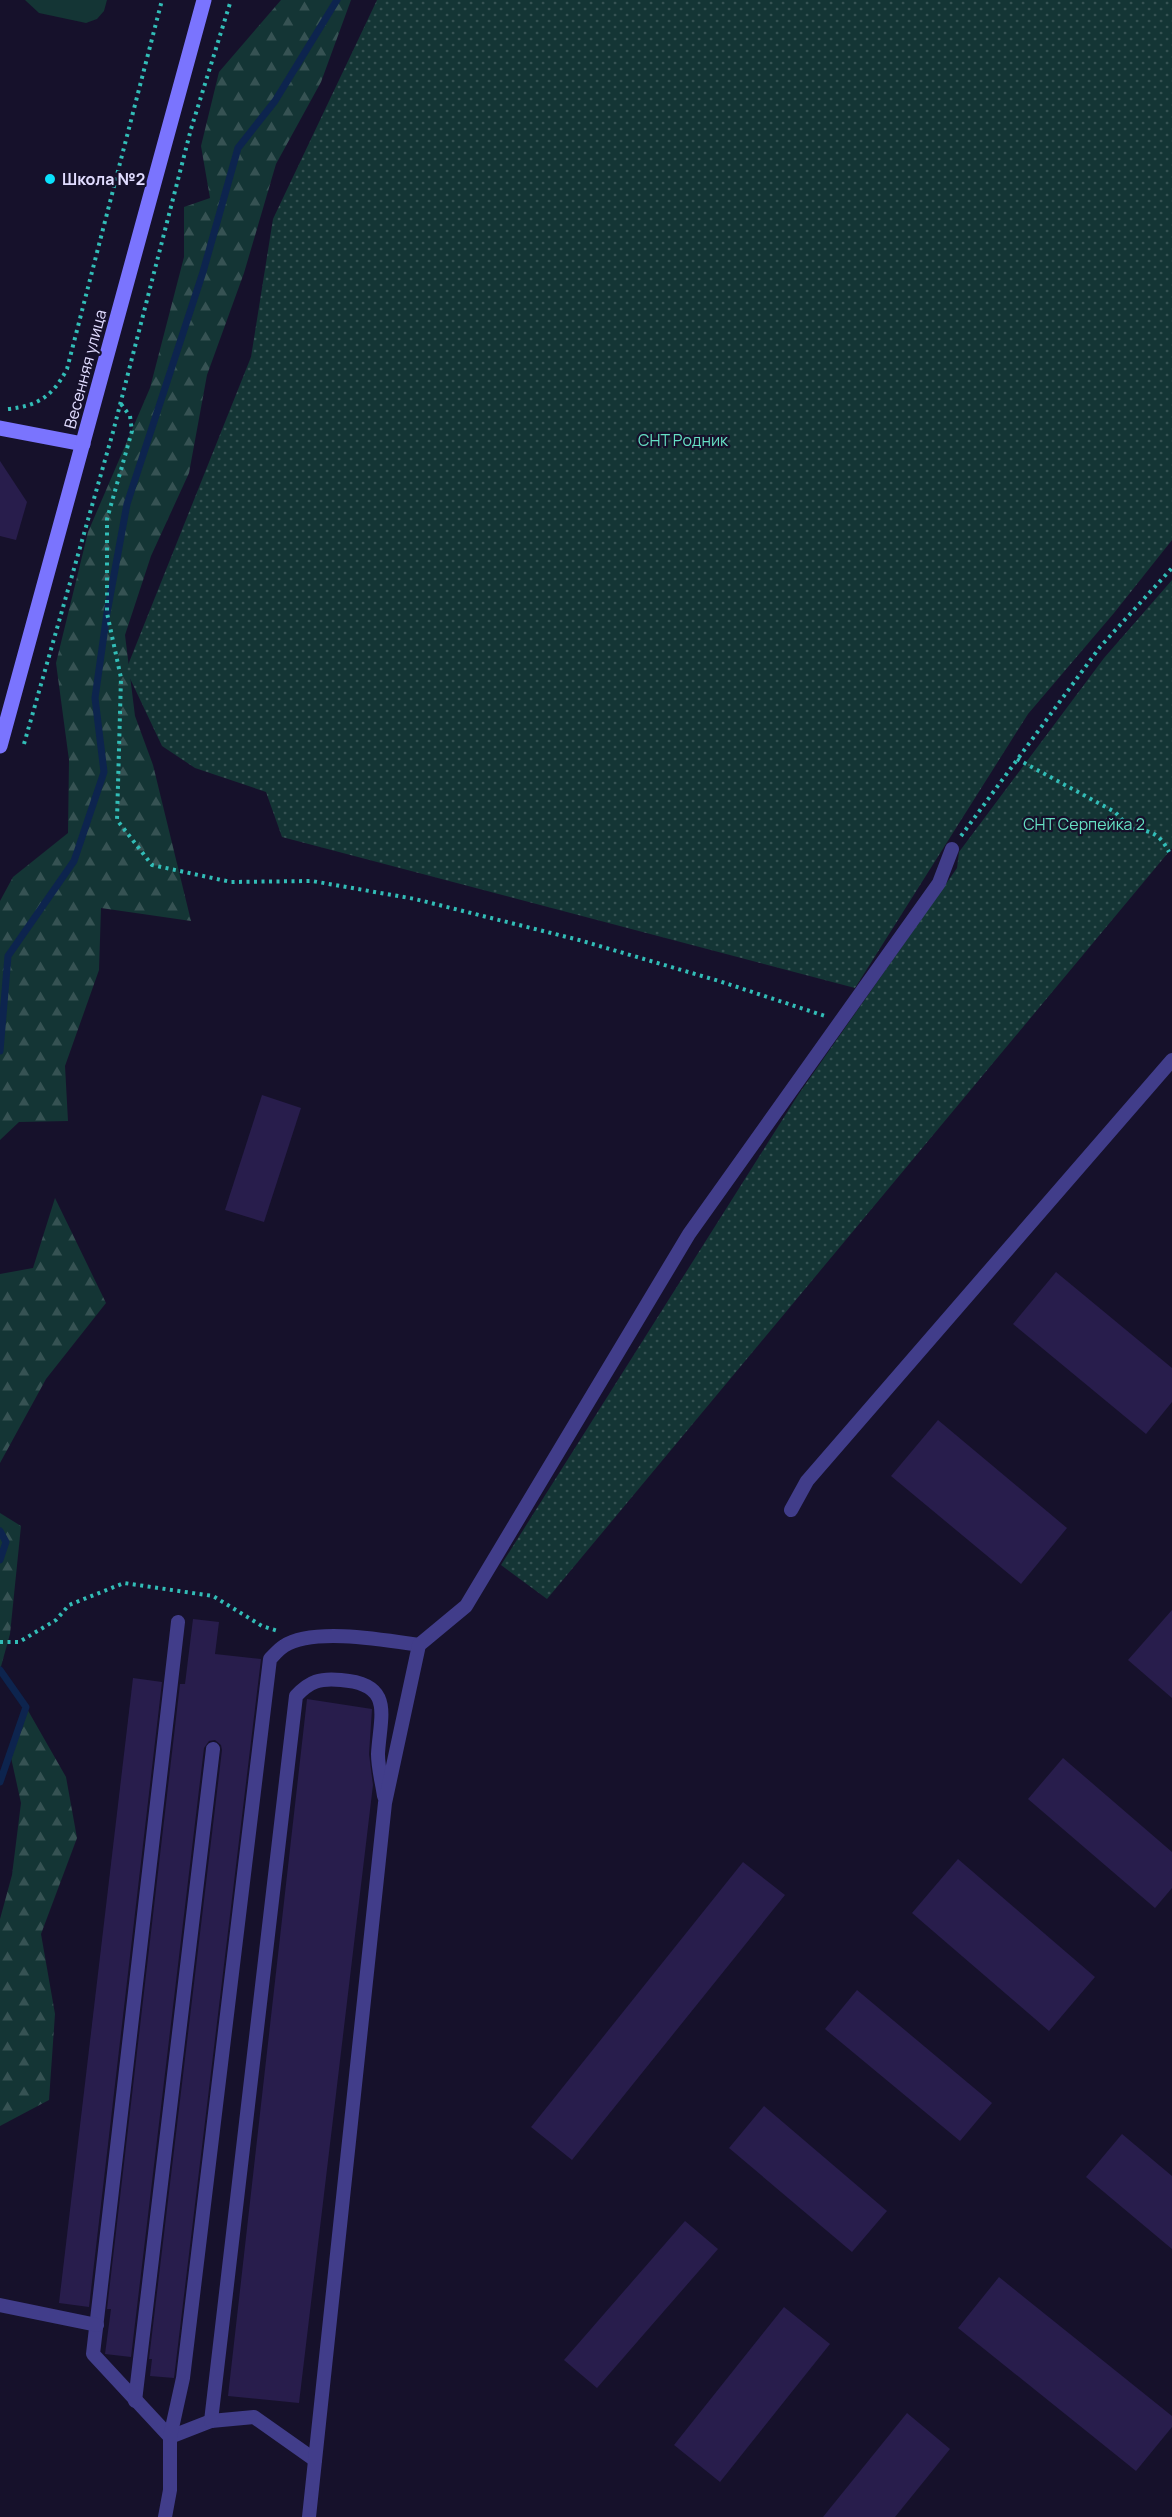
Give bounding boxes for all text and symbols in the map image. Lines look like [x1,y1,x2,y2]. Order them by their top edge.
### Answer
place label: Школа №2 [62,168,145,190]
marker: Школа №2 [43,172,57,186]
street label: Весенняя улица [59,307,111,431]
park label: СНТ Родник [638,429,729,451]
park label: СНТ Серпейка 2 [1023,813,1145,835]

